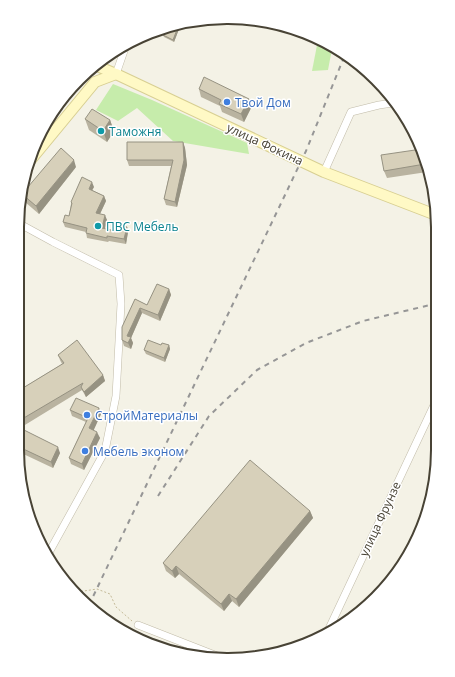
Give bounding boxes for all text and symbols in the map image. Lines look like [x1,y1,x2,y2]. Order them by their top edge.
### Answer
place label: Твой Дом [235,94,291,111]
marker: Твой Дом [222,97,232,107]
street label: улица Фокина [224,119,306,169]
place label: Таможня [109,123,161,140]
marker: Таможня [96,126,106,136]
place label: ПВС Мебель [106,218,179,235]
marker: ПВС Мебель [93,221,103,231]
place label: СтройМатериалы [95,407,198,424]
marker: СтройМатериалы [82,410,92,420]
place label: Мебель эконом [93,443,184,460]
marker: Мебель эконом [80,446,90,456]
street label: улица Фрунзе [355,479,405,559]

